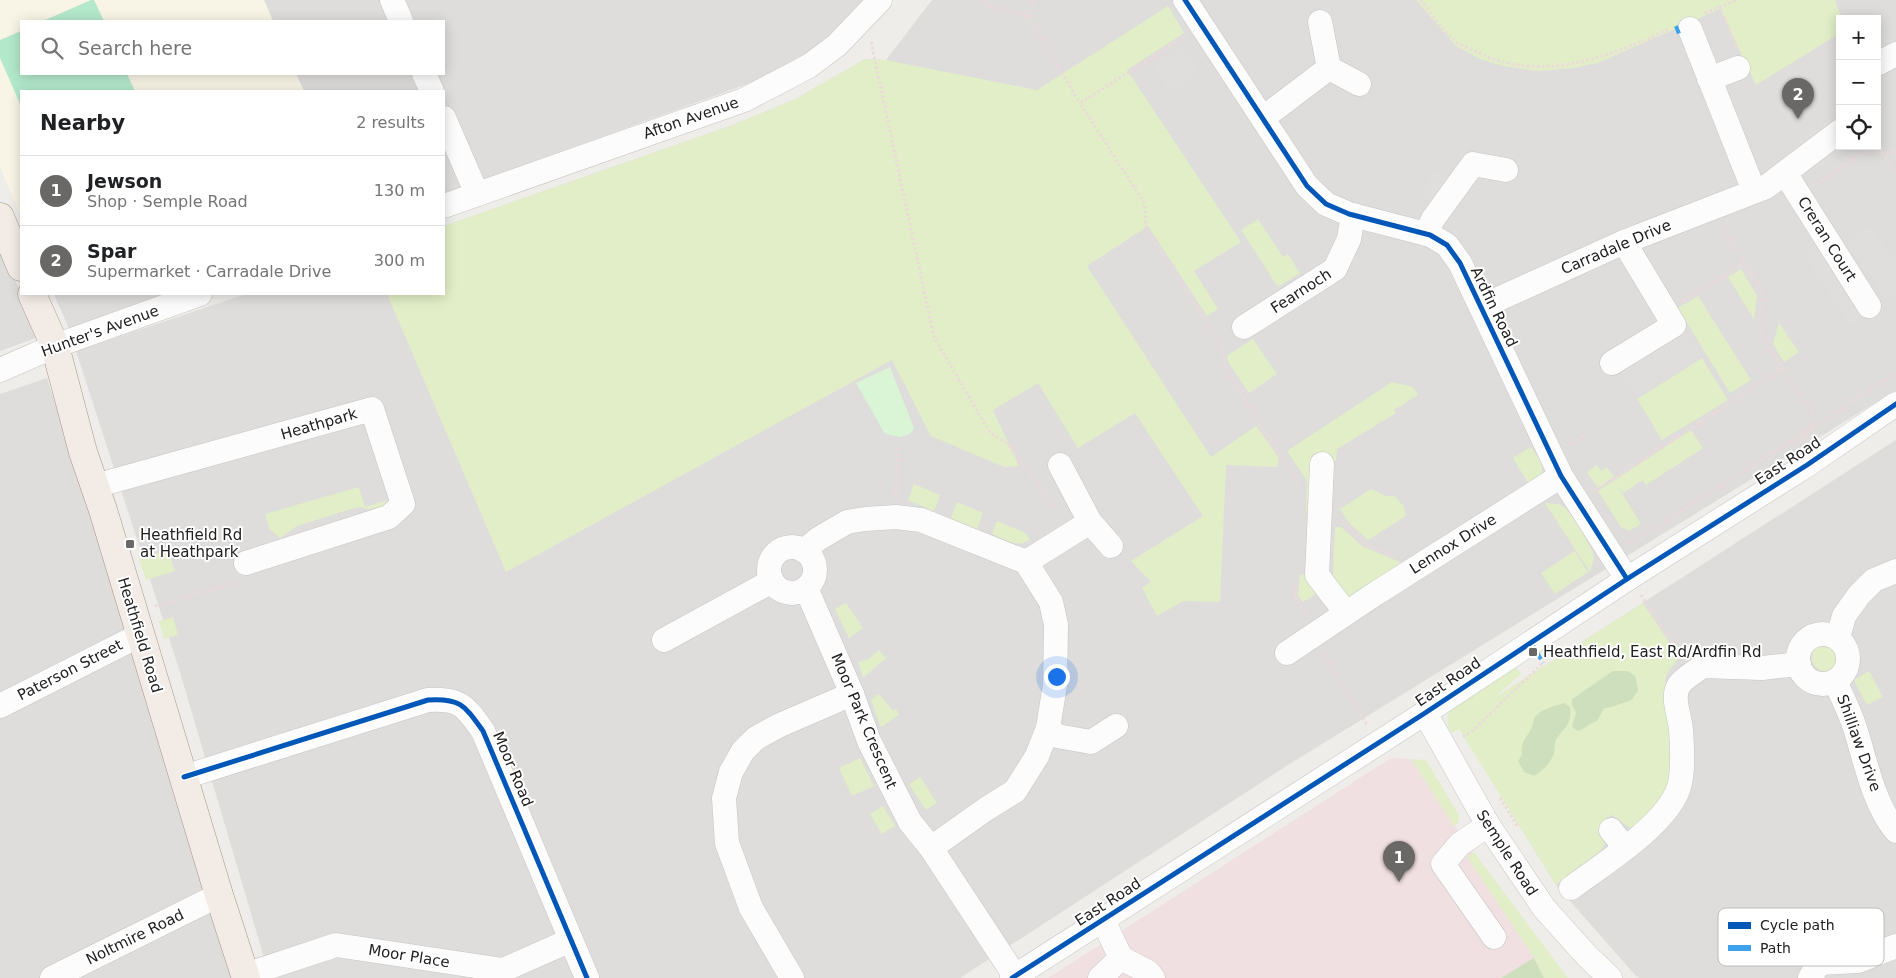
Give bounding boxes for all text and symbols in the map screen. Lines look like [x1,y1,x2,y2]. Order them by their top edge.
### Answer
map controls [1836,15,1881,150]
button: + [1836,15,1881,60]
search box [20,20,445,75]
icon: search [38,34,66,62]
text: Search here [78,37,192,59]
button: − [1836,60,1881,105]
pin: 2 [1782,78,1814,119]
street label: Afton Avenue [641,93,741,143]
button: locate [1836,105,1881,150]
text: Nearby [40,111,125,135]
text: 2 results [356,113,425,132]
text: Jewson [87,170,162,192]
text: 1 [50,181,62,200]
text: 130 m [374,181,425,200]
text: Shop · Semple Road [87,192,248,211]
street label: Creran Court [1794,193,1860,285]
street label: Carradale Drive [1558,216,1674,278]
text: Spar [87,240,136,262]
text: 2 [50,251,62,270]
text: 300 m [374,251,425,270]
text: Supermarket · Carradale Drive [87,262,331,281]
street label: Ardfin Road [1467,264,1521,350]
street label: Fearnoch [1267,265,1335,317]
street label: Hunter's Avenue [39,301,161,361]
street label: Heathpark [279,404,360,443]
street label: East Road [1752,433,1824,489]
street label: Lennox Drive [1406,510,1500,578]
place label: Heathfield Rd at Heathpark [140,526,242,561]
marker: Heathfield Rd at Heathpark [124,538,136,550]
street label: Heathfield Road [114,575,166,695]
street label: Paterson Street [14,636,126,704]
place label: Heathfield, East Rd/Ardfin Rd [1543,643,1761,661]
marker: Heathfield, East Rd/Ardfin Rd [1527,646,1539,658]
street label: Moor Park Crescent [827,650,901,792]
street label: East Road [1412,654,1484,710]
your location [1044,664,1070,690]
street label: Shilliaw Drive [1833,692,1885,794]
street label: Moor Road [489,729,537,809]
street label: Semple Road [1473,807,1541,899]
pin: 1 [1383,841,1415,882]
street label: East Road [1072,874,1144,930]
street label: Noltmire Road [83,906,187,968]
legend [1718,908,1884,966]
text: Cycle path [1760,917,1835,933]
text: Path [1760,940,1791,956]
street label: Moor Place [367,941,451,971]

